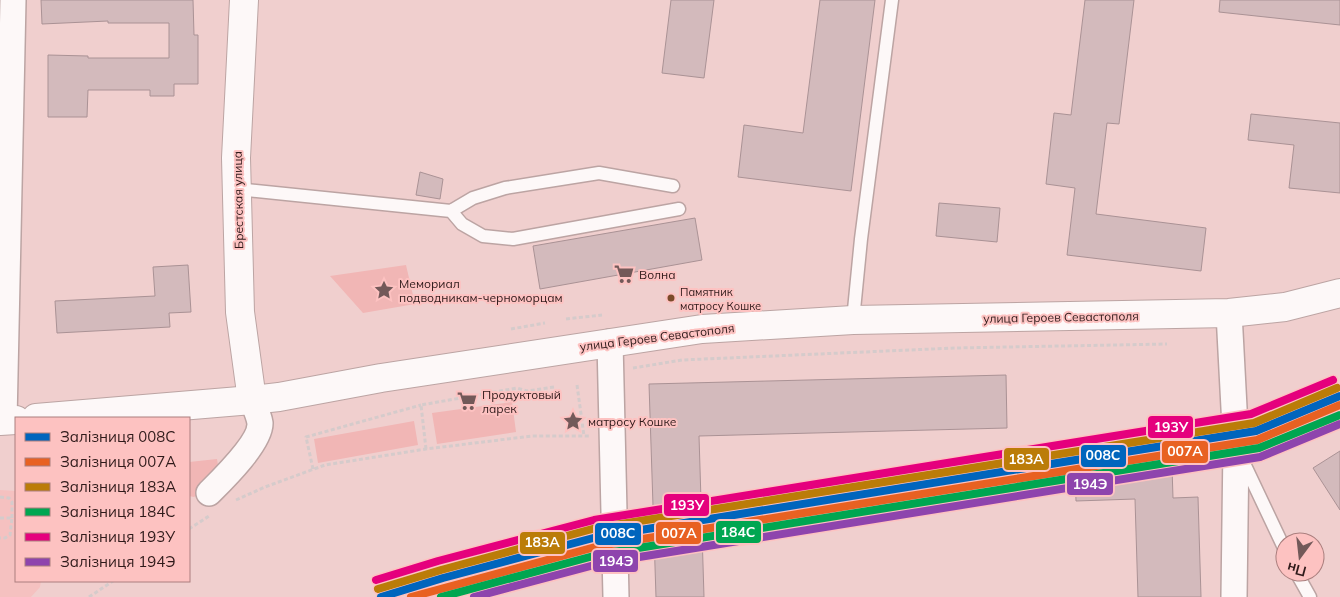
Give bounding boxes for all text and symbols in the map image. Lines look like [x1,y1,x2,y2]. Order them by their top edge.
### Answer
street label: Брестская улица [230,151,246,249]
supermarket icon: Волна [613,263,635,285]
place label: Волна [639,267,676,282]
place label: Мемориал подводникам-черноморцам [399,276,563,305]
place icon: Мемориал подводникам-черноморцам [373,279,395,301]
place label: Памятник матросу Кошке [680,285,761,313]
marker: Памятник матросу Кошке [666,293,676,303]
street label: улица Героев Севастополя [983,308,1139,326]
street label: улица Героев Севастополя [579,320,735,354]
place label: Продуктовый ларек [482,387,561,416]
supermarket icon: Продуктовый ларек [456,390,478,412]
place icon: матросу Кошке [562,410,584,432]
place label: матросу Кошке [588,414,677,429]
line badge: 193У [1147,415,1194,439]
legend [15,417,190,582]
text: 193У [1154,418,1189,436]
text: Залізниця 008С [60,427,176,446]
line badge: 007А [1161,440,1209,464]
text: 007А [1167,442,1203,460]
line badge: 008С [1080,444,1127,468]
text: 008С [1086,446,1120,464]
line badge: 183А [1003,447,1050,471]
text: 183А [1008,450,1044,468]
text: Залізниця 007А [60,452,176,471]
line badge: 194Э [1066,472,1114,496]
text: 194Э [1073,475,1107,493]
text: Залізниця 183А [60,477,176,496]
line badge: 193У [663,493,710,517]
text: 193У [670,496,705,514]
text: Залізниця 184С [60,502,176,521]
line badge: 184С [715,520,762,544]
line badge: 007А [655,521,702,545]
line badge: 008С [594,522,642,546]
text: 184С [721,523,755,541]
text: 008С [601,524,635,542]
text: 007А [661,524,697,542]
text: Залізниця 193У [60,527,175,546]
line badge: 183А [519,531,566,555]
north arrow [1275,532,1325,582]
text: 183А [524,533,560,551]
line badge: 194Э [592,549,639,573]
text: Залізниця 194Э [60,552,176,571]
text: 194Э [599,552,633,570]
text: Пн [1285,558,1308,581]

